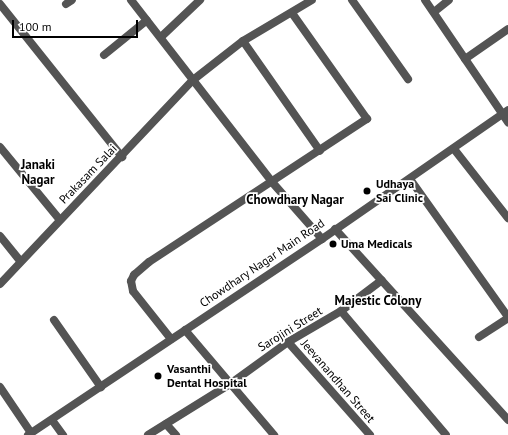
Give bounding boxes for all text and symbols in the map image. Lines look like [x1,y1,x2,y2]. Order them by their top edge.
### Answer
scale bar [14,12,140,38]
text: 100 m [19,19,52,34]
street label: Prakasam Salai [56,141,120,207]
district label: Janaki Nagar [21,158,55,189]
place label: Udhaya Sai Clinic [376,177,423,205]
marker: Udhaya Sai Clinic [361,185,373,197]
district label: Chowdhary Nagar [246,192,344,208]
street label: Chowdhary Nagar Main Road [197,216,327,310]
place label: Uma Medicals [341,237,412,251]
marker: Uma Medicals [328,239,338,249]
district label: Majestic Colony [334,293,422,309]
street label: Sarojini Street [255,304,325,354]
street label: Jeevanandhan Street [298,336,378,426]
place label: Vasanthi Dental Hospital [167,362,247,390]
marker: Vasanthi Dental Hospital [152,370,164,382]

